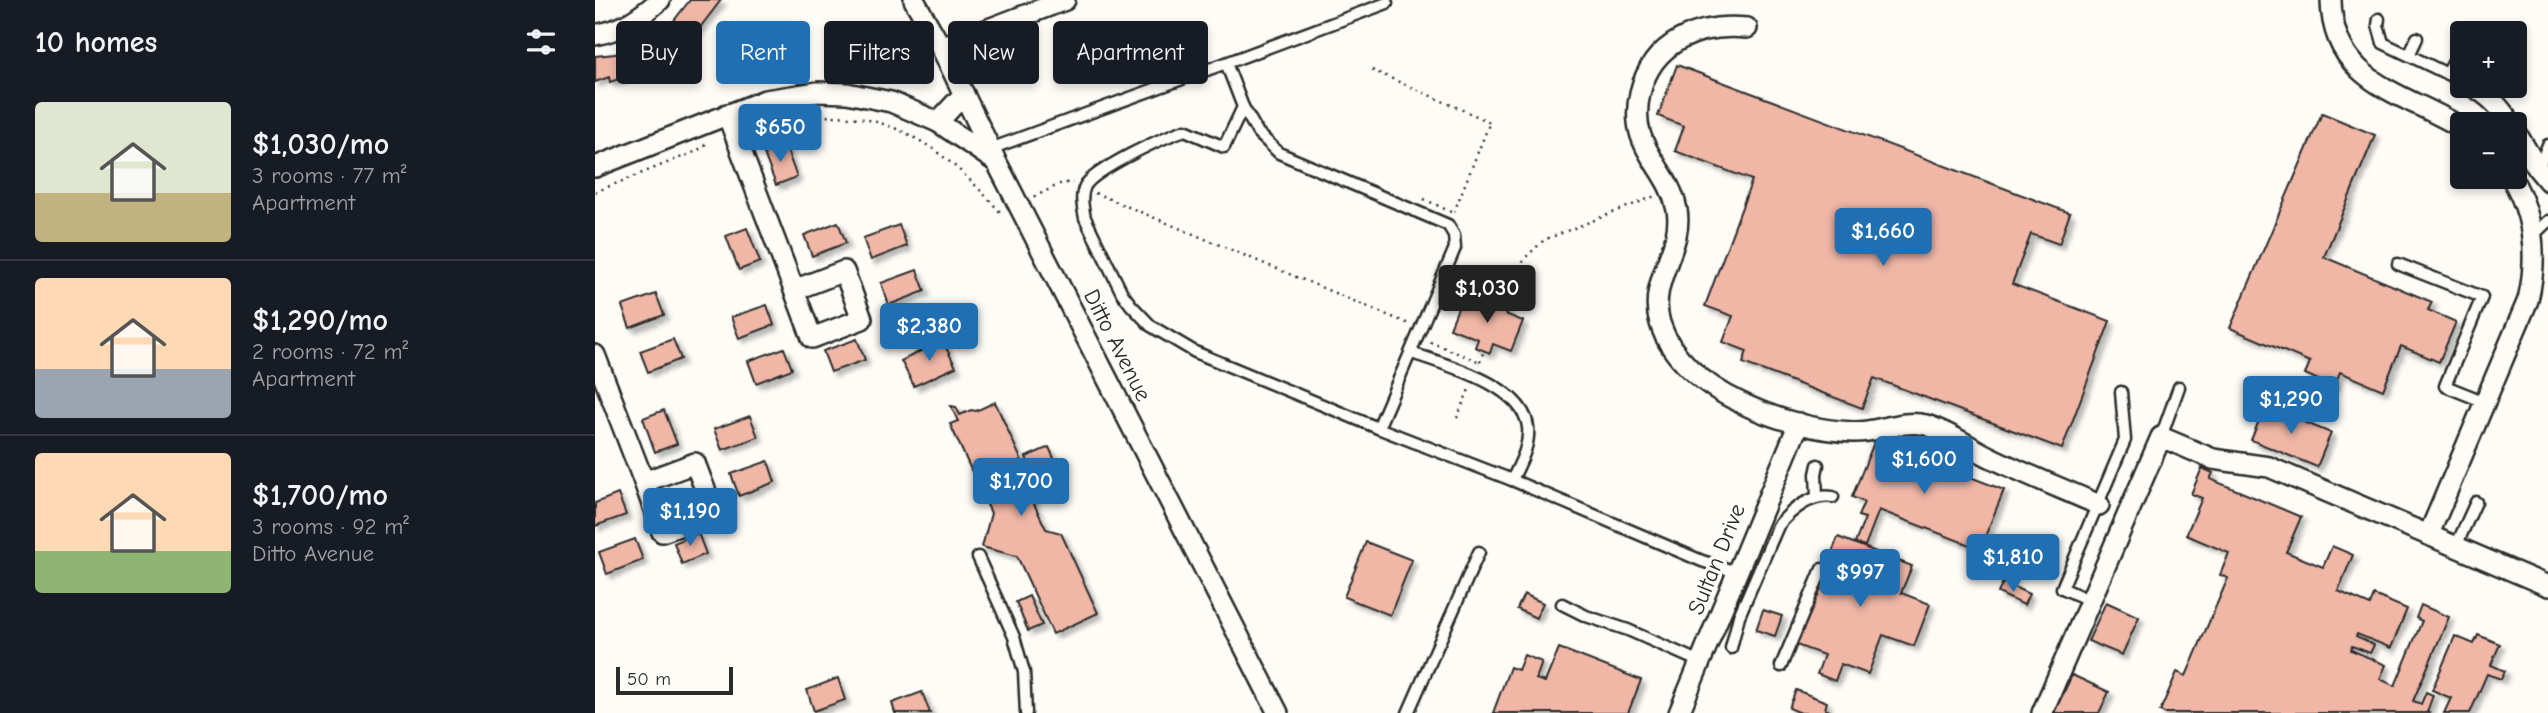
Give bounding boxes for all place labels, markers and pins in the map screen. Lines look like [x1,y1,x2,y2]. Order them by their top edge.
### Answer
pin: $650 [739,104,821,164]
pin: $1,660 [1826,208,1940,268]
pin: $1,030 [1430,266,1544,325]
pin: $2,380 [872,304,986,363]
pin: $1,290 [2234,376,2348,436]
pin: $1,600 [1867,436,1981,496]
pin: $1,700 [964,458,1078,518]
pin: $1,190 [633,489,747,548]
pin: $1,810 [1956,534,2070,594]
pin: $997 [1819,550,1901,609]

